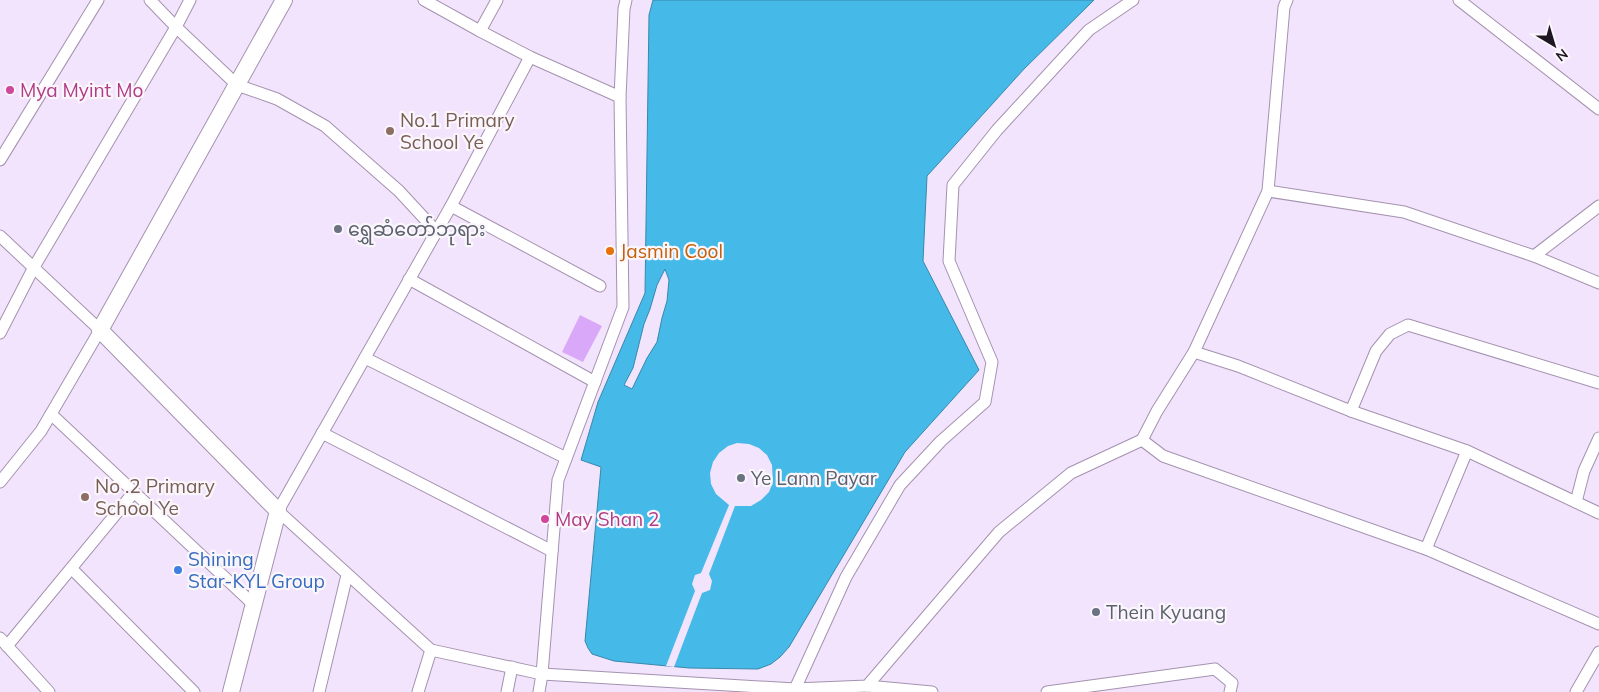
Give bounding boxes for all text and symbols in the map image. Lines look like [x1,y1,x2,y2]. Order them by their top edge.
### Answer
north arrow [1529,20,1579,70]
text: N [1552,45,1572,66]
place label: Mya Myint Mo [20,78,143,102]
marker: Mya Myint Mo [4,84,16,96]
place label: No.1 Primary School Ye [400,108,515,154]
marker: No.1 Primary School Ye [384,125,396,137]
place label: ရွှေဆံတော်ဘုရား [348,215,486,246]
marker: ရွှေဆံတော်ဘုရား [332,223,344,235]
place label: Jasmin Cool [620,239,723,263]
marker: Jasmin Cool [604,245,616,257]
place label: Ye Lann Payar [750,466,877,490]
marker: Ye Lann Payar [735,472,747,484]
place label: No .2 Primary School Ye [95,474,215,520]
marker: No .2 Primary School Ye [79,491,91,503]
place label: May Shan 2 [555,507,660,531]
marker: May Shan 2 [539,513,551,525]
place label: Shining Star-KYL Group [188,547,325,593]
marker: Shining Star-KYL Group [172,564,184,576]
place label: Thein Kyuang [1106,600,1226,624]
marker: Thein Kyuang [1090,606,1102,618]

